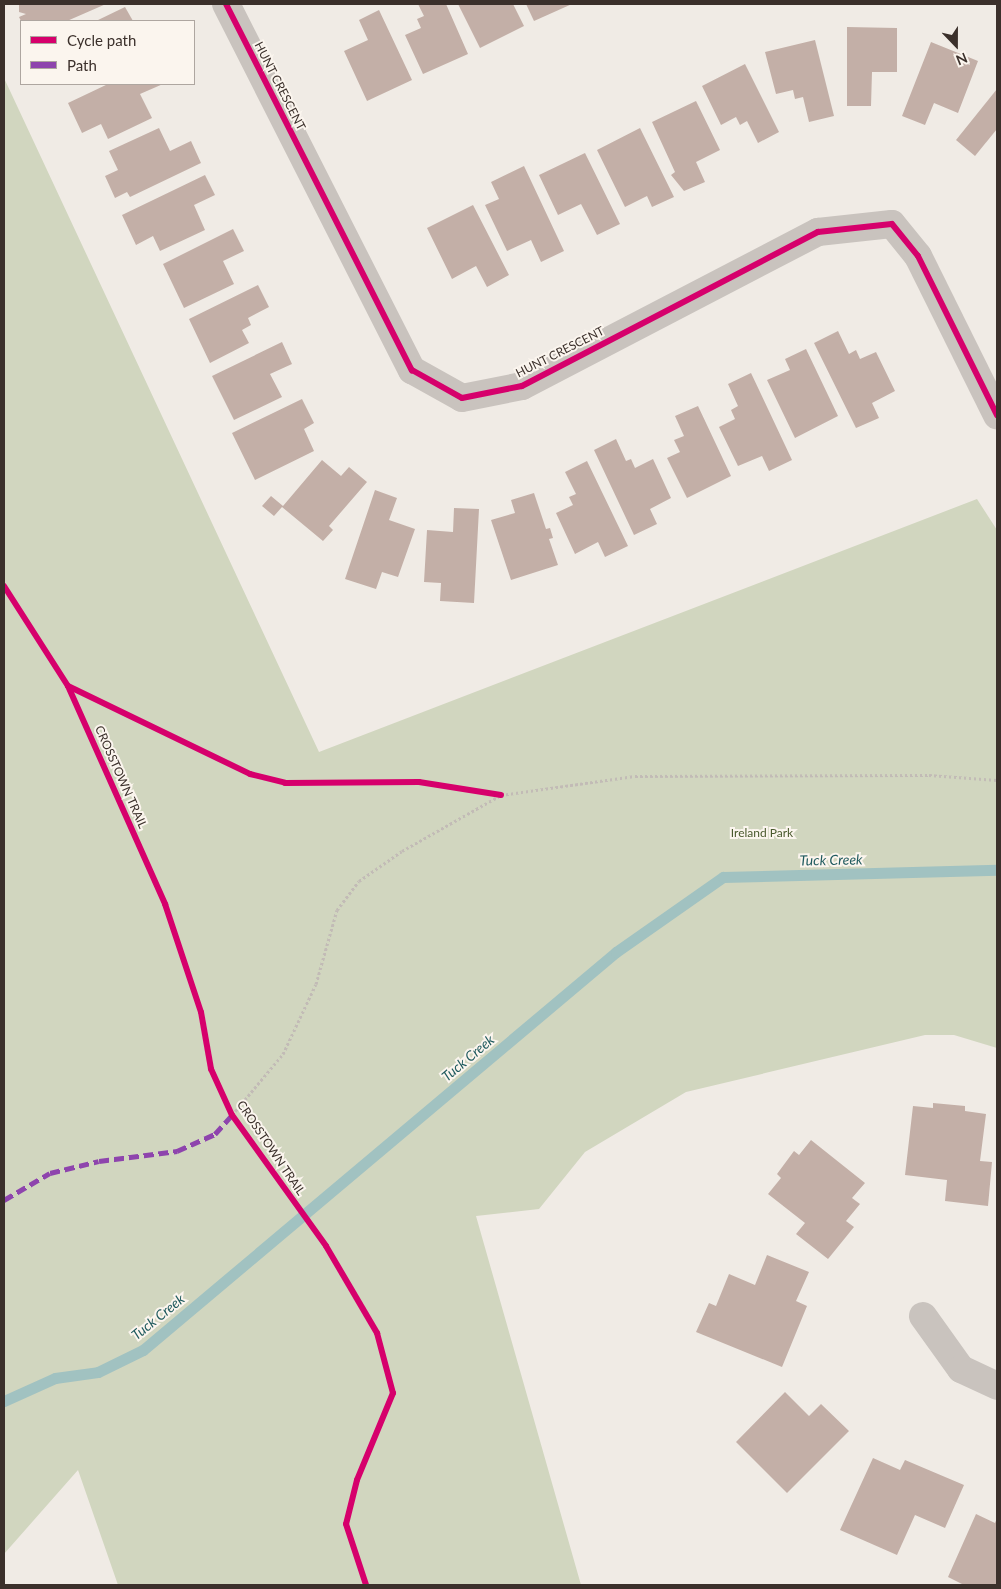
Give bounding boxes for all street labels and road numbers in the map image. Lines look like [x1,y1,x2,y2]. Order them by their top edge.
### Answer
street label: HUNT CRESCENT [251,39,309,133]
street label: HUNT CRESCENT [513,323,607,381]
street label: CROSSTOWN TRAIL [92,723,150,831]
street label: CROSSTOWN TRAIL [234,1098,308,1198]

